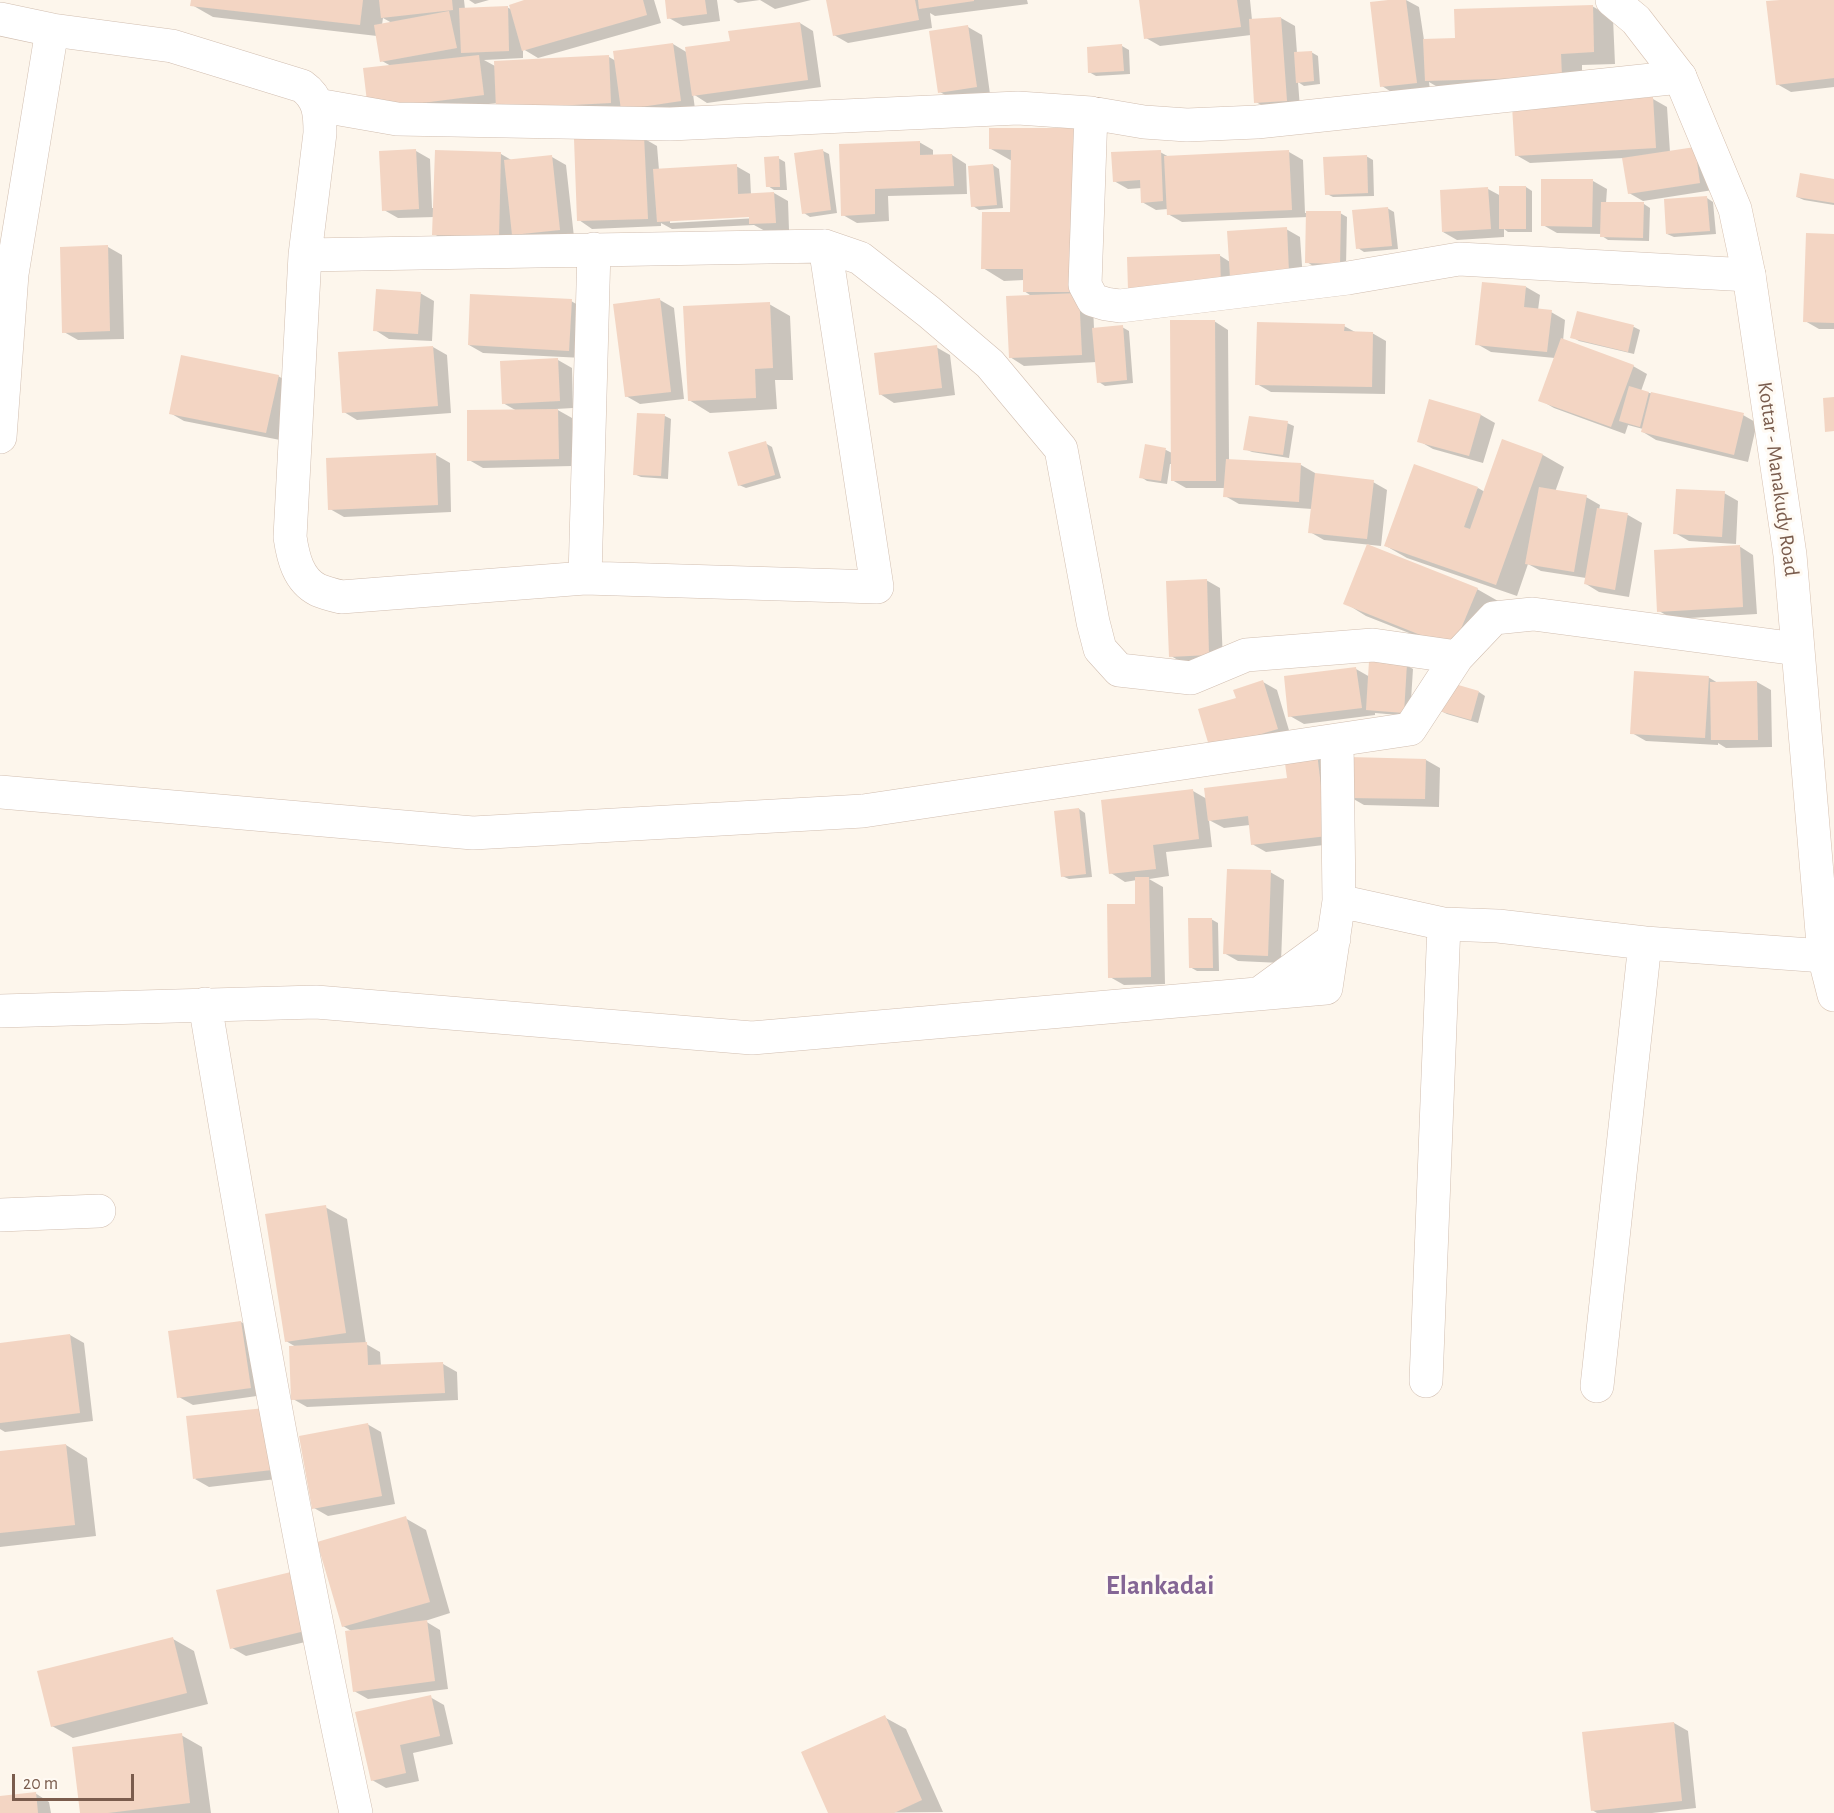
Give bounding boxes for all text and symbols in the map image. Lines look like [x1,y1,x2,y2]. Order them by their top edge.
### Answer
street label: Kottar - Manakudy Road [1752,380,1804,578]
district label: Elankadai [1106,1570,1214,1602]
scale bar [15,1762,136,1800]
text: 20 m [23,1775,58,1793]

